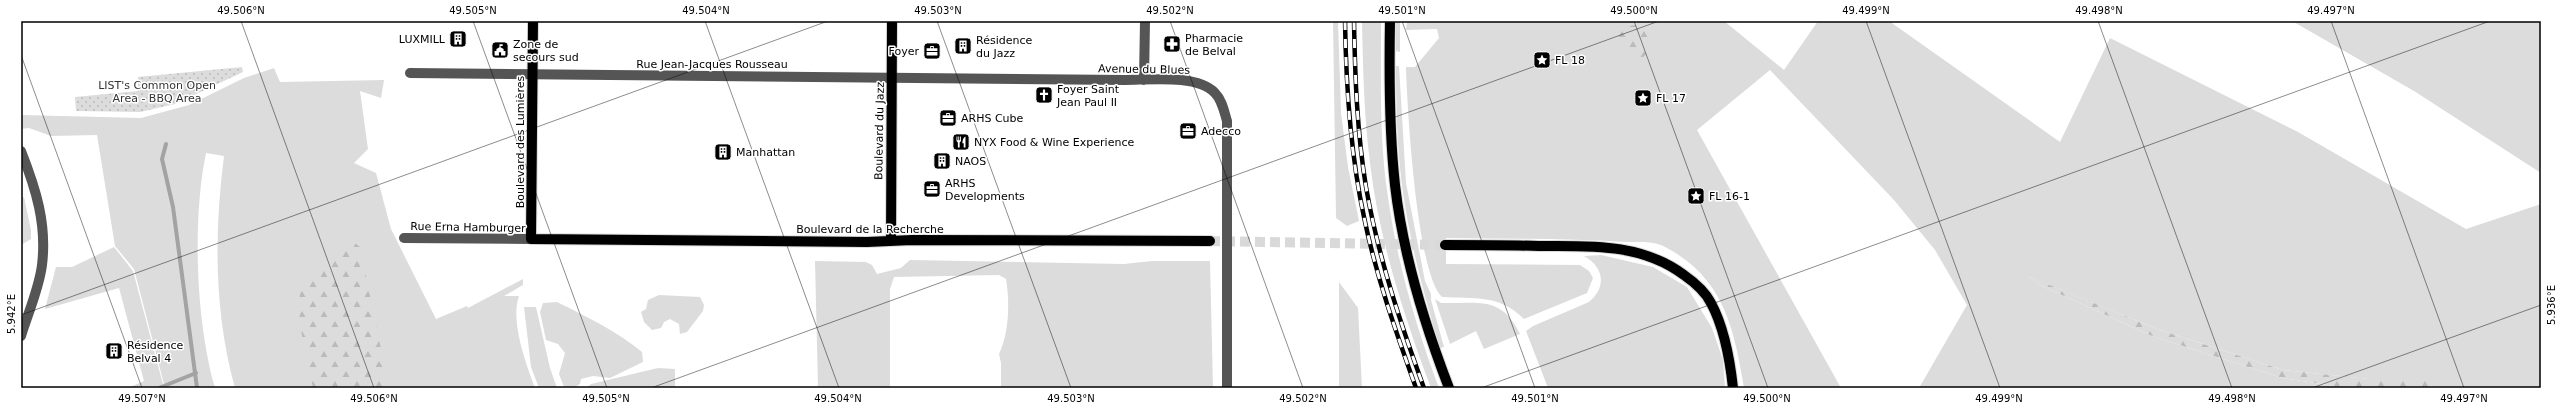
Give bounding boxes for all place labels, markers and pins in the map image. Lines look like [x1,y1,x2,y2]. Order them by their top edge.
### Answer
building icon: LUXMILL [448,29,468,49]
place label: Pharmacie de Belval [1185,32,1243,58]
place label: LUXMILL [399,33,446,46]
place label: Résidence du Jazz [976,34,1032,60]
pharmacy icon: Pharmacie de Belval [1162,34,1182,54]
building icon: Résidence du Jazz [953,36,973,56]
place label: Zone de secours sud [513,38,579,64]
public building icon: Zone de secours sud [490,40,510,60]
office icon: Foyer [922,41,942,61]
place label: Foyer [889,45,919,58]
place icon: FL 18 [1532,50,1552,70]
place label: FL 18 [1555,54,1585,67]
place label: Foyer Saint Jean Paul II [1056,83,1120,109]
church icon: Foyer Saint Jean Paul II [1034,85,1054,105]
place icon: FL 17 [1633,88,1653,108]
place label: FL 17 [1656,92,1686,105]
office icon: ARHS Cube [938,108,958,128]
place label: ARHS Cube [961,112,1024,125]
office icon: Adecco [1178,121,1198,141]
place label: Adecco [1201,125,1241,138]
restaurant icon: NYX Food & Wine Experience [951,132,971,152]
place label: NYX Food & Wine Experience [974,136,1134,149]
building icon: Manhattan [713,142,733,162]
place label: Manhattan [736,146,795,159]
building icon: NAOS [932,151,952,171]
place label: NAOS [955,155,986,168]
place label: ARHS Developments [945,177,1025,203]
office icon: ARHS Developments [922,179,942,199]
place icon: FL 16-1 [1686,186,1706,206]
place label: FL 16-1 [1709,190,1750,203]
place label: Résidence Belval 4 [127,339,183,365]
building icon: Résidence Belval 4 [104,341,124,361]

